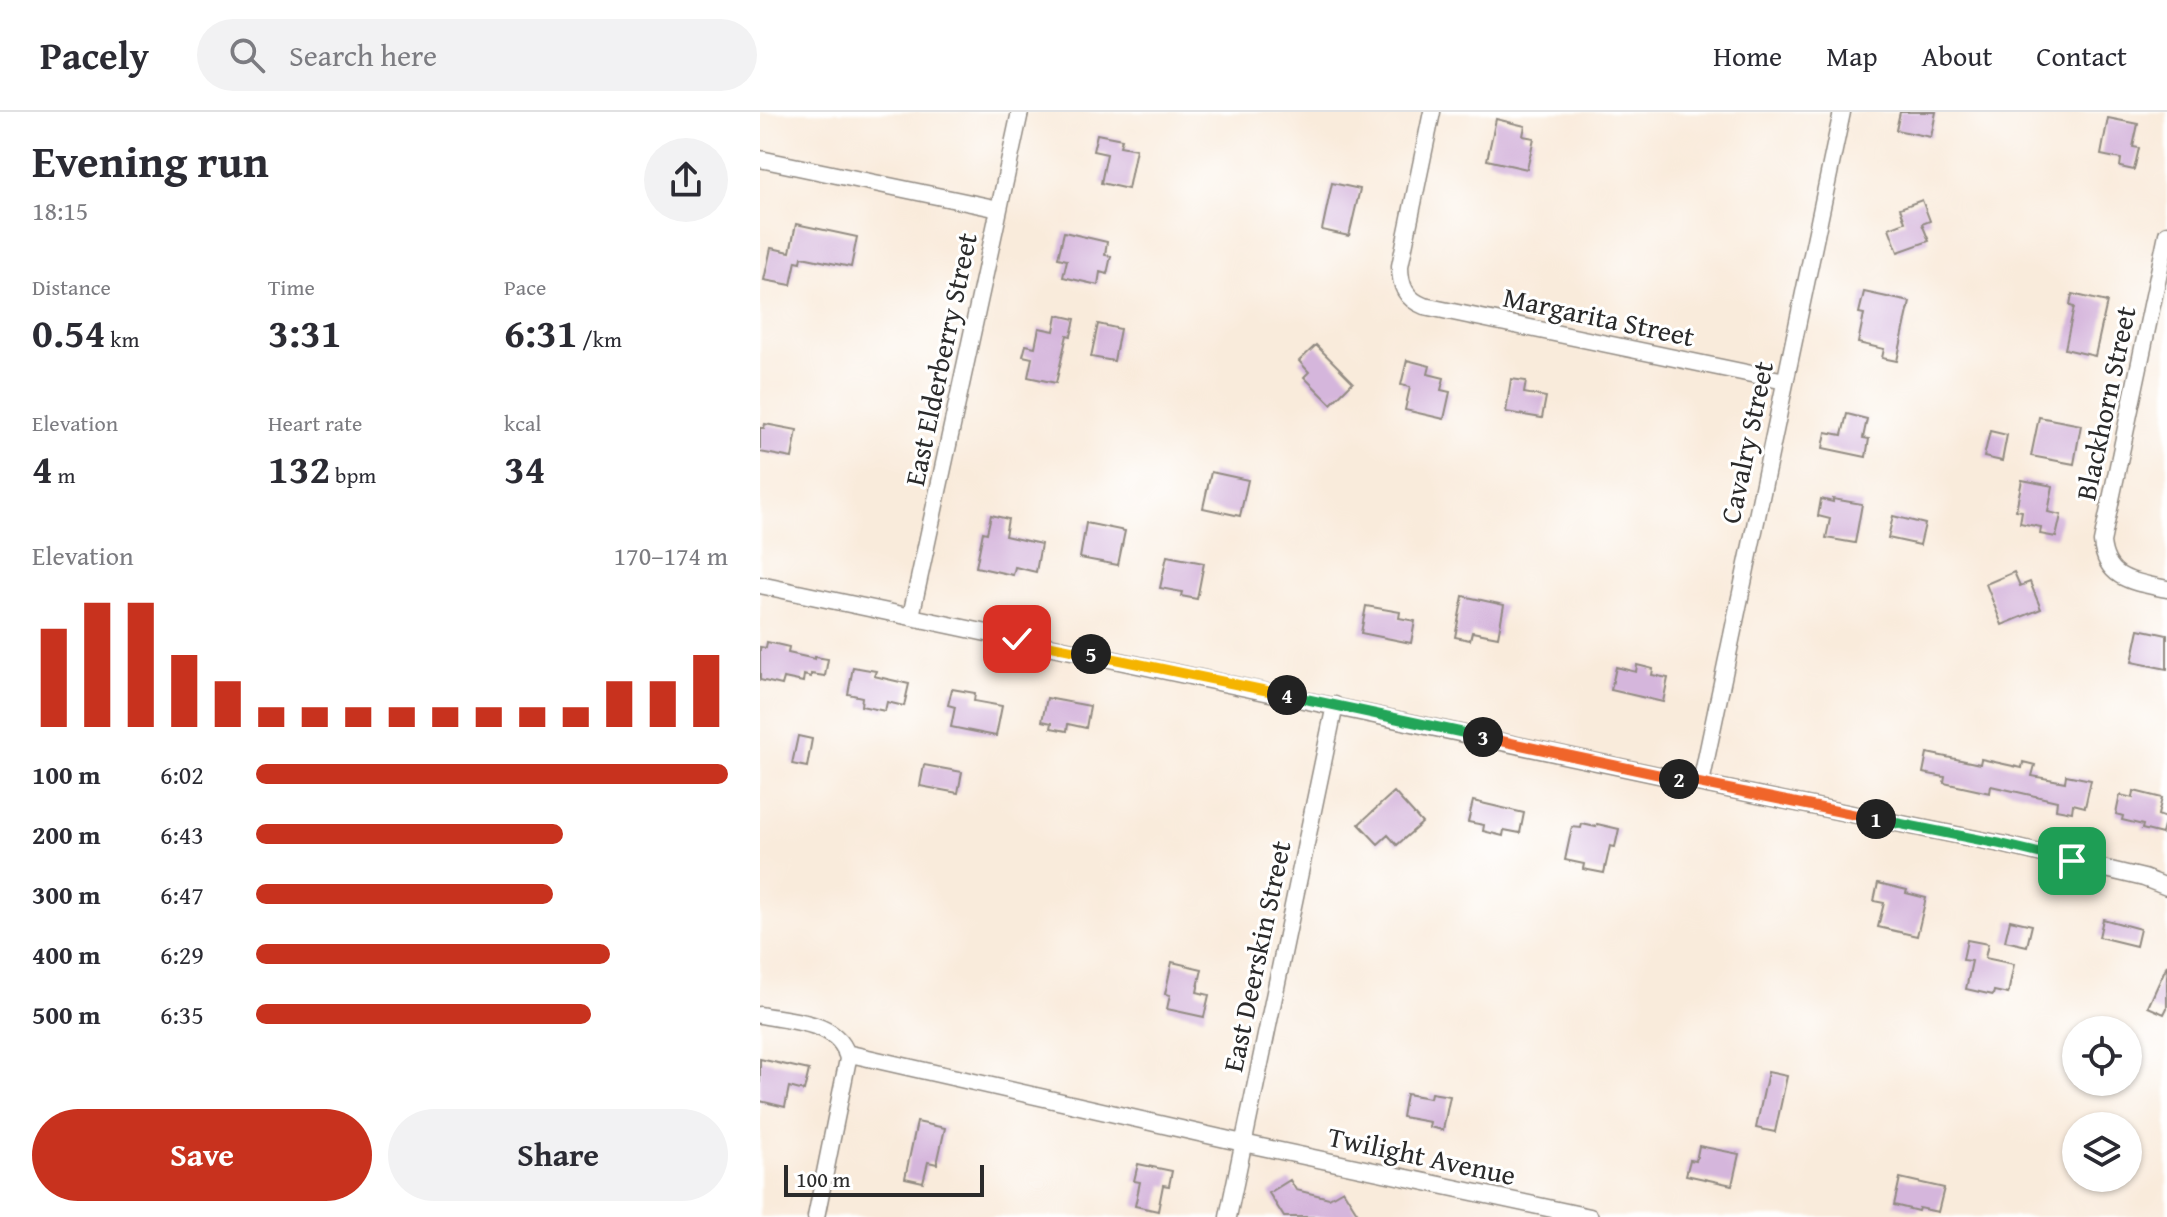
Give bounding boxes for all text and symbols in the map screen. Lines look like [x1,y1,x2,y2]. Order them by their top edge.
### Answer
search box [197,19,757,91]
text: Pacely [40,27,149,83]
icon: search [225,33,269,77]
text: Search here [289,33,437,77]
text: Home [1713,35,1782,76]
text: Map [1826,35,1878,76]
text: About [1922,35,1992,76]
text: Contact [2036,35,2127,76]
text: Evening run [32,129,269,193]
button: share [644,138,728,222]
text: 18:15 [32,191,88,230]
street label: East Elderberry Street [893,229,987,489]
text: Distance [32,271,111,303]
text: Time [268,271,315,303]
text: Pace [504,271,546,303]
street label: Margarita Street [1500,276,1698,356]
street label: Blackhorn Street [2064,302,2146,504]
text: 0.54 [32,303,105,362]
text: 3:31 [268,303,341,362]
text: 6:31 [504,303,577,362]
text: km [105,323,139,355]
text: /km [577,323,622,355]
street label: Cavalry Street [1709,357,1783,527]
text: Elevation [32,407,118,439]
text: Heart rate [268,407,362,439]
text: kcal [504,407,542,439]
text: 4 [32,439,53,498]
text: 132 [268,439,330,498]
text: 34 [504,439,545,498]
text: m [53,459,76,491]
text: bpm [330,459,376,491]
text: Elevation [32,536,134,575]
text: 170–174 m [614,536,728,575]
pin [983,605,1051,673]
icon: check [995,617,1039,661]
pin: 5 [1071,634,1111,674]
text: 5 [1085,638,1097,670]
pin: 4 [1267,675,1307,715]
text: 4 [1281,679,1293,711]
pin: 3 [1463,717,1503,757]
text: 3 [1477,721,1489,753]
text: 100 m [32,755,100,794]
text: 6:02 [160,755,204,794]
pin: 2 [1659,759,1699,799]
text: 2 [1673,763,1685,795]
pin: 1 [1856,799,1896,839]
text: 1 [1870,803,1882,835]
text: 200 m [32,815,100,854]
text: 6:43 [160,815,204,854]
pin [2038,827,2106,895]
street label: East Deerskin Street [1211,837,1301,1075]
icon: arrive [2050,839,2094,883]
text: 300 m [32,875,100,914]
text: 6:47 [160,875,204,914]
text: 400 m [32,935,100,974]
text: 6:29 [160,935,204,974]
text: 500 m [32,995,100,1034]
text: 6:35 [160,995,204,1034]
map controls [2062,1016,2142,1192]
button: locate [2062,1016,2142,1096]
button: Save [32,1109,372,1201]
button: Share [388,1109,728,1201]
button: layers [2062,1112,2142,1192]
street label: Twilight Avenue [1324,1115,1520,1195]
scale bar [784,1161,984,1197]
text: 100 m [796,1163,851,1195]

